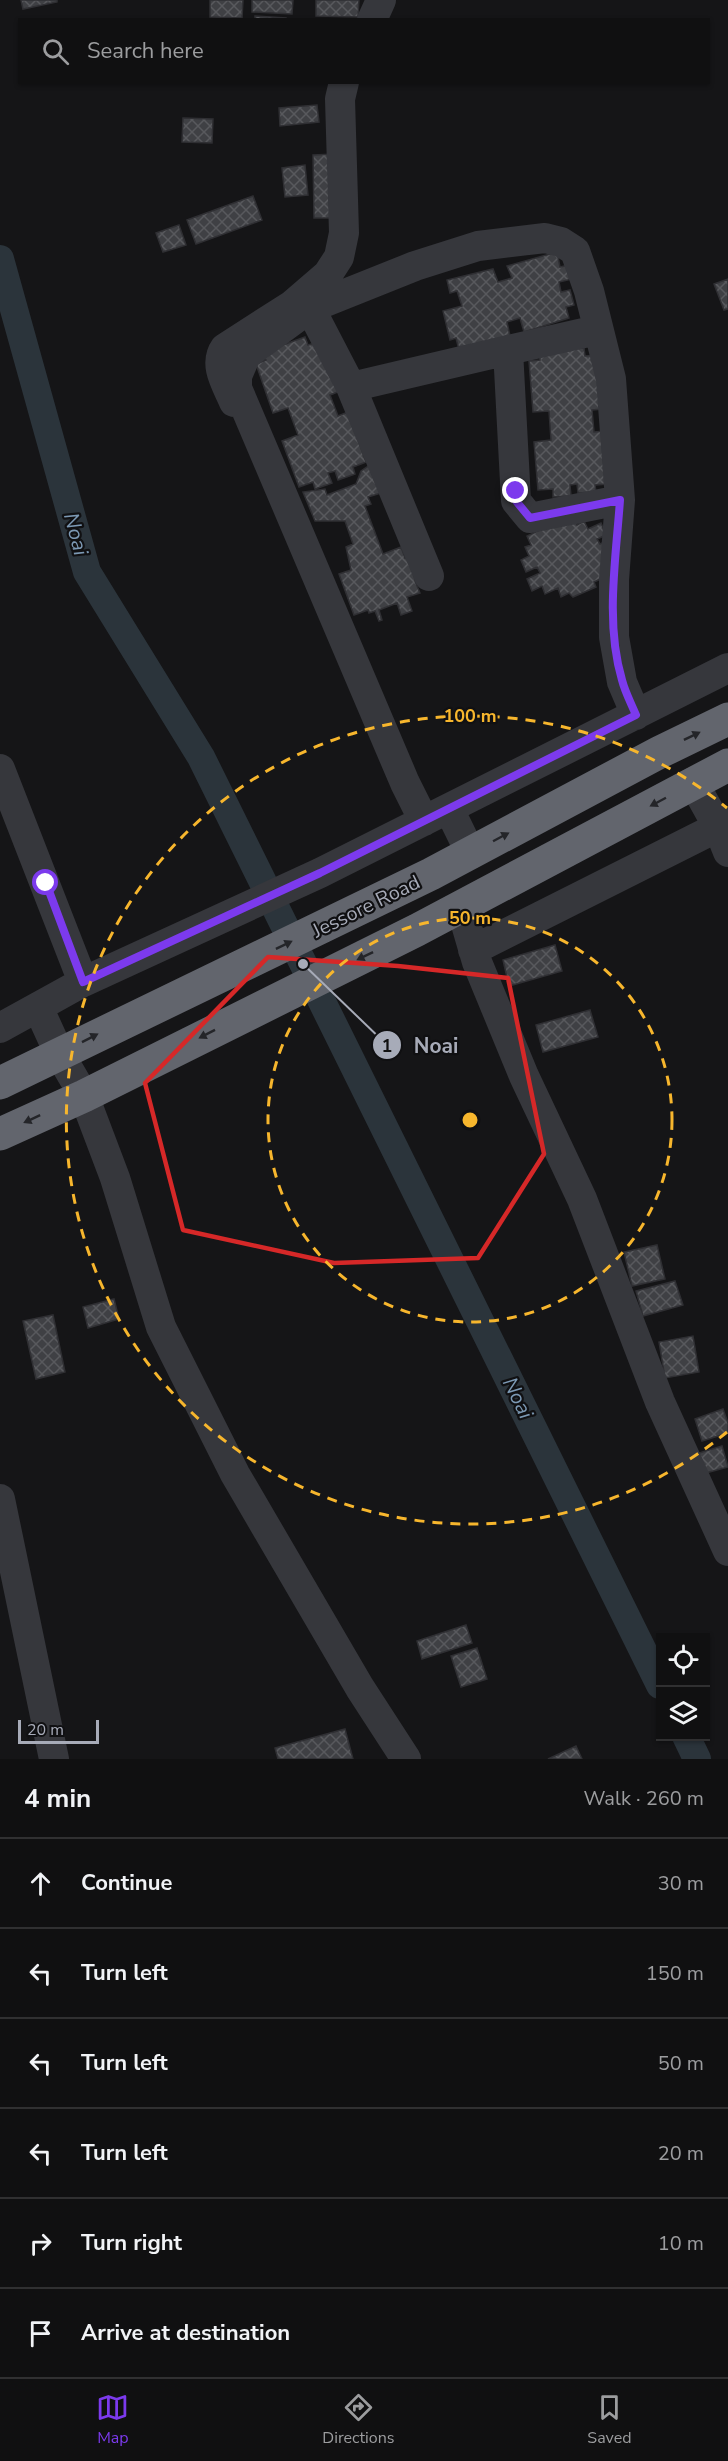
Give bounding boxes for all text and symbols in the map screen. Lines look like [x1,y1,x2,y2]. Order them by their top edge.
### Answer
search box [18,18,710,84]
icon: search [39,35,72,68]
text: Search here [87,36,204,66]
route end [502,477,528,503]
water label: Noai [57,510,95,560]
text: 100 m [443,704,497,728]
one-way arrow [683,732,701,742]
one-way arrow [649,797,666,807]
one-way arrow [492,833,510,843]
route start [32,869,58,895]
street label: Jessore Road [307,869,425,945]
text: 50 m [449,906,491,930]
one-way arrow [276,941,293,950]
one-way arrow [356,951,373,960]
callout: Noai [372,1026,470,1065]
one-way arrow [199,1029,216,1038]
text: Noai [414,1032,458,1060]
one-way arrow [82,1033,99,1043]
text: 1 [382,1034,392,1058]
centre of rings [460,1110,480,1130]
one-way arrow [23,1115,40,1124]
water label: Noai [496,1372,541,1425]
map controls [656,1633,710,1741]
button: locate [656,1633,710,1687]
button: layers [656,1687,710,1741]
scale bar [18,1717,99,1744]
text: 20 m [27,1719,64,1741]
text: 4 min [24,1781,91,1816]
text: Walk · 260 m [584,1785,704,1812]
icon: ahead [24,1867,57,1900]
text: Continue [81,1868,172,1898]
text: 30 m [658,1870,704,1897]
icon: left [24,1957,57,1990]
text: Turn left [81,1958,168,1988]
text: 150 m [646,1960,704,1987]
icon: left [24,2047,57,2080]
text: Turn left [81,2048,168,2078]
text: 50 m [658,2050,704,2077]
icon: left [24,2137,57,2170]
text: Turn left [81,2138,168,2168]
text: 20 m [658,2140,704,2167]
icon: right [24,2227,57,2260]
text: Turn right [81,2228,182,2258]
text: 10 m [658,2230,704,2257]
icon: arrive [24,2317,57,2350]
text: Arrive at destination [81,2318,290,2348]
tab: Map [96,2391,129,2449]
tab: Directions [322,2391,394,2449]
tab: Saved [587,2391,632,2449]

